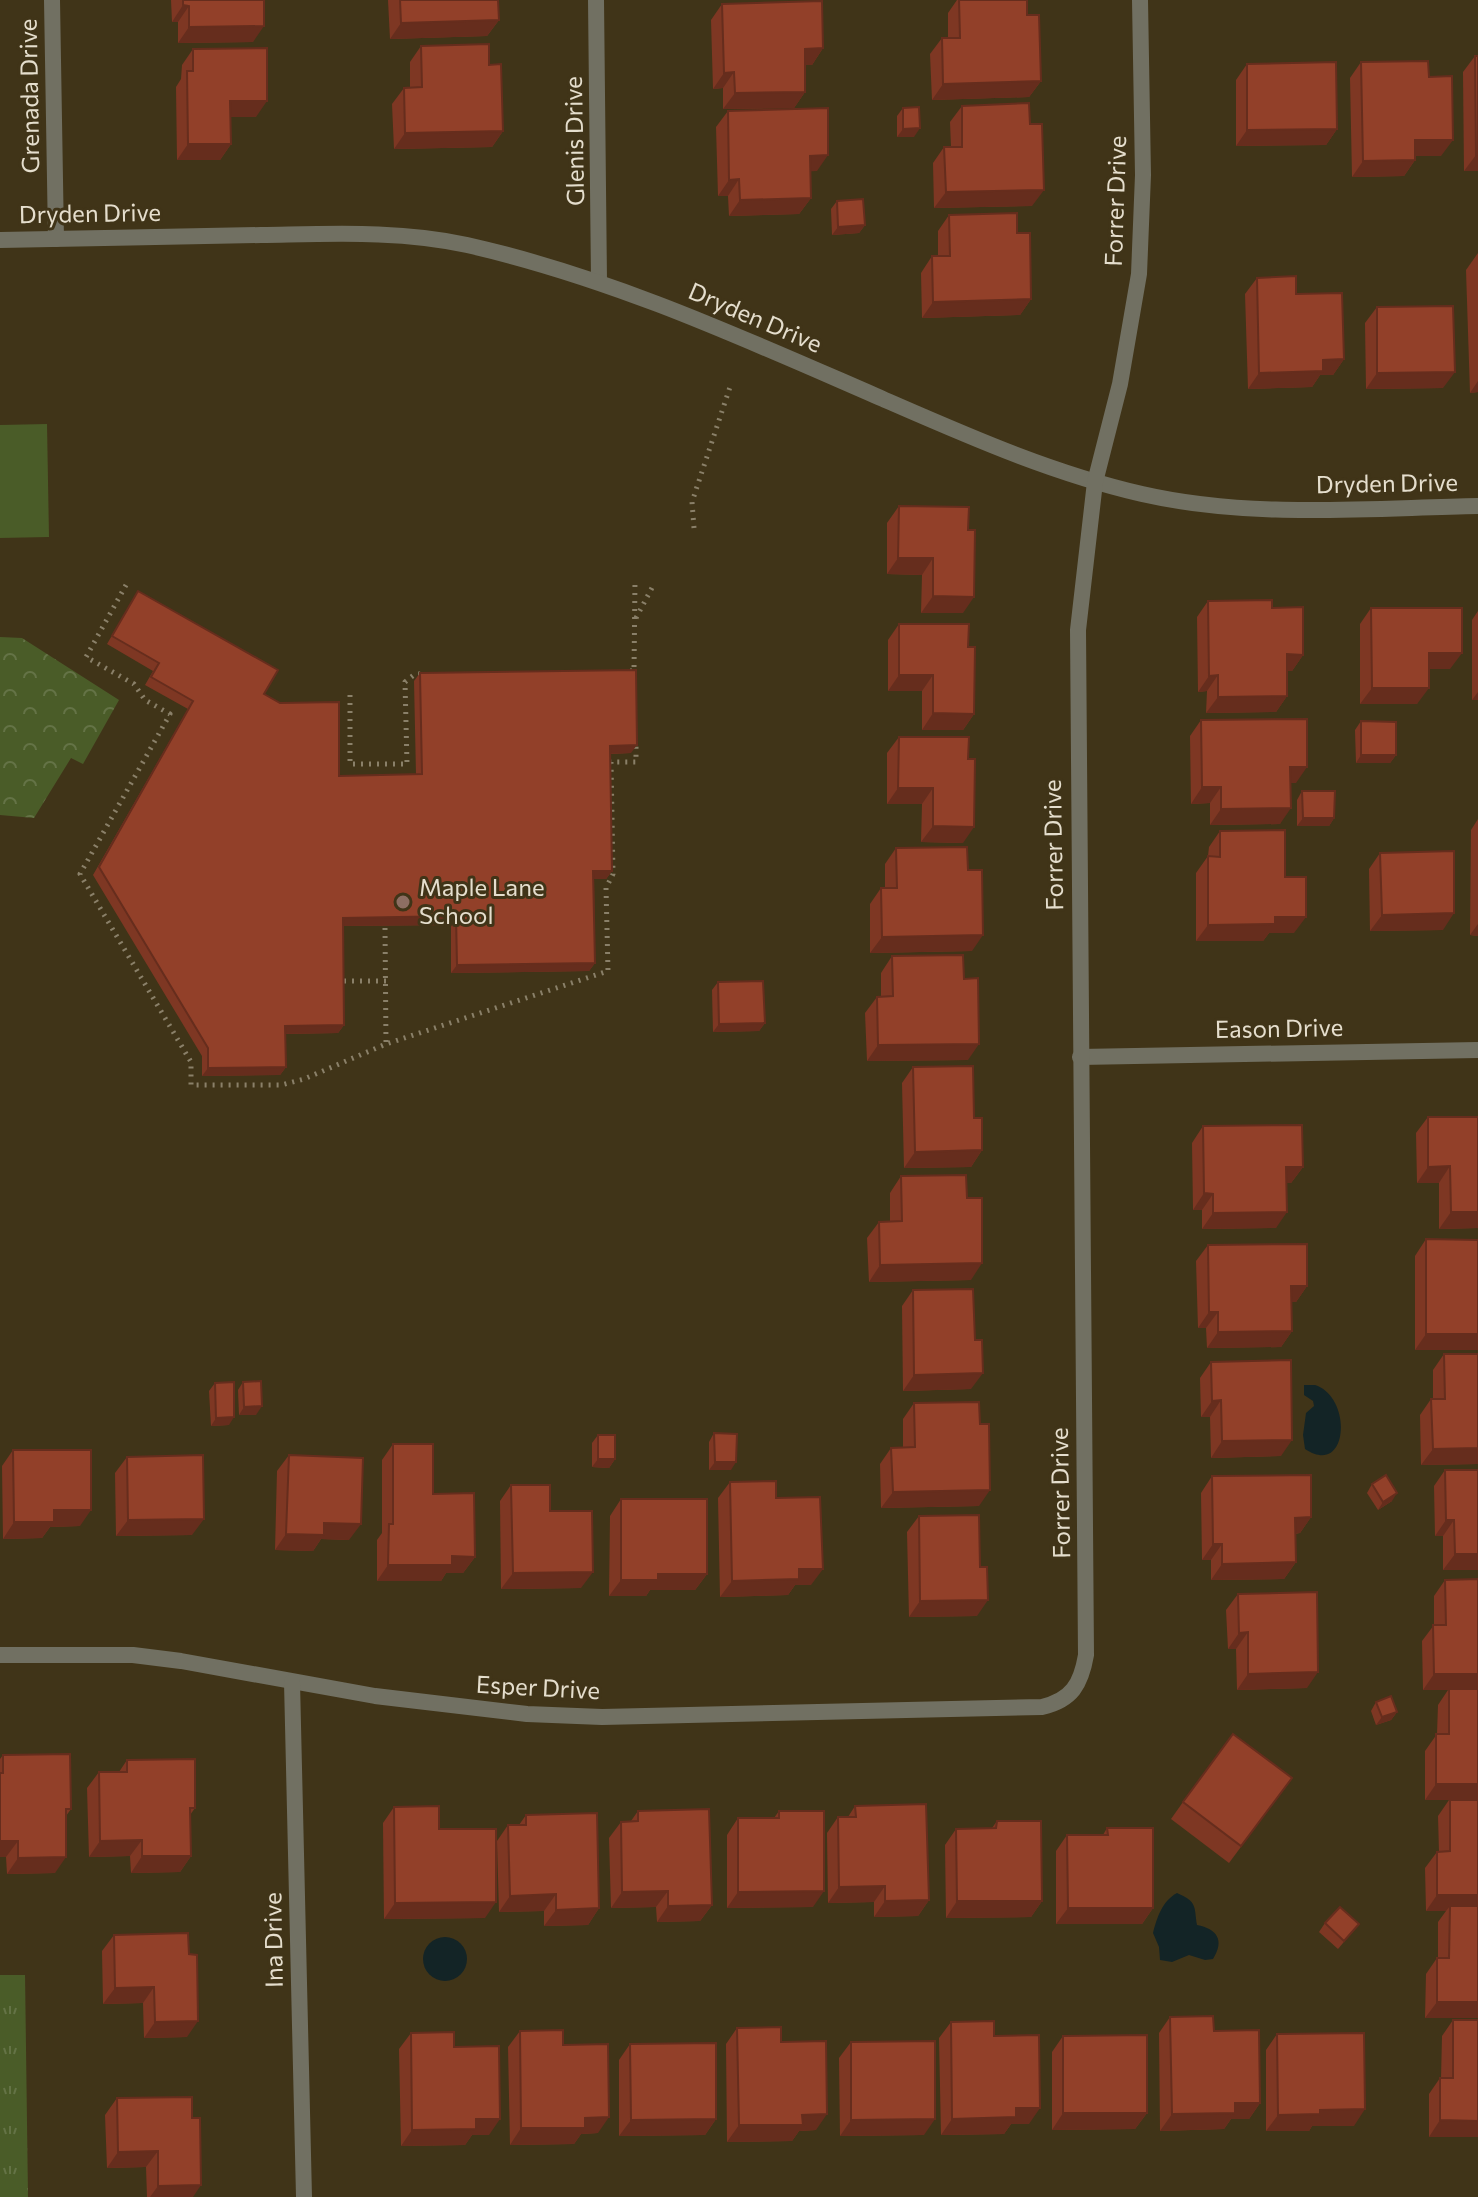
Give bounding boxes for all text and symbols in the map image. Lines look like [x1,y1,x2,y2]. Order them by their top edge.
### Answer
street label: Grenada Drive [13,18,44,174]
street label: Glenis Drive [558,76,589,206]
street label: Forrer Drive [1098,135,1131,267]
street label: Dryden Drive [19,197,161,228]
street label: Dryden Drive [684,275,827,358]
street label: Dryden Drive [1316,467,1458,498]
street label: Forrer Drive [1037,779,1068,911]
place label: Maple Lane School [419,872,545,929]
marker: Maple Lane School [394,893,412,911]
street label: Eason Drive [1215,1012,1343,1043]
street label: Forrer Drive [1044,1427,1075,1559]
street label: Esper Drive [475,1669,601,1704]
street label: Ina Drive [257,1892,288,1988]

